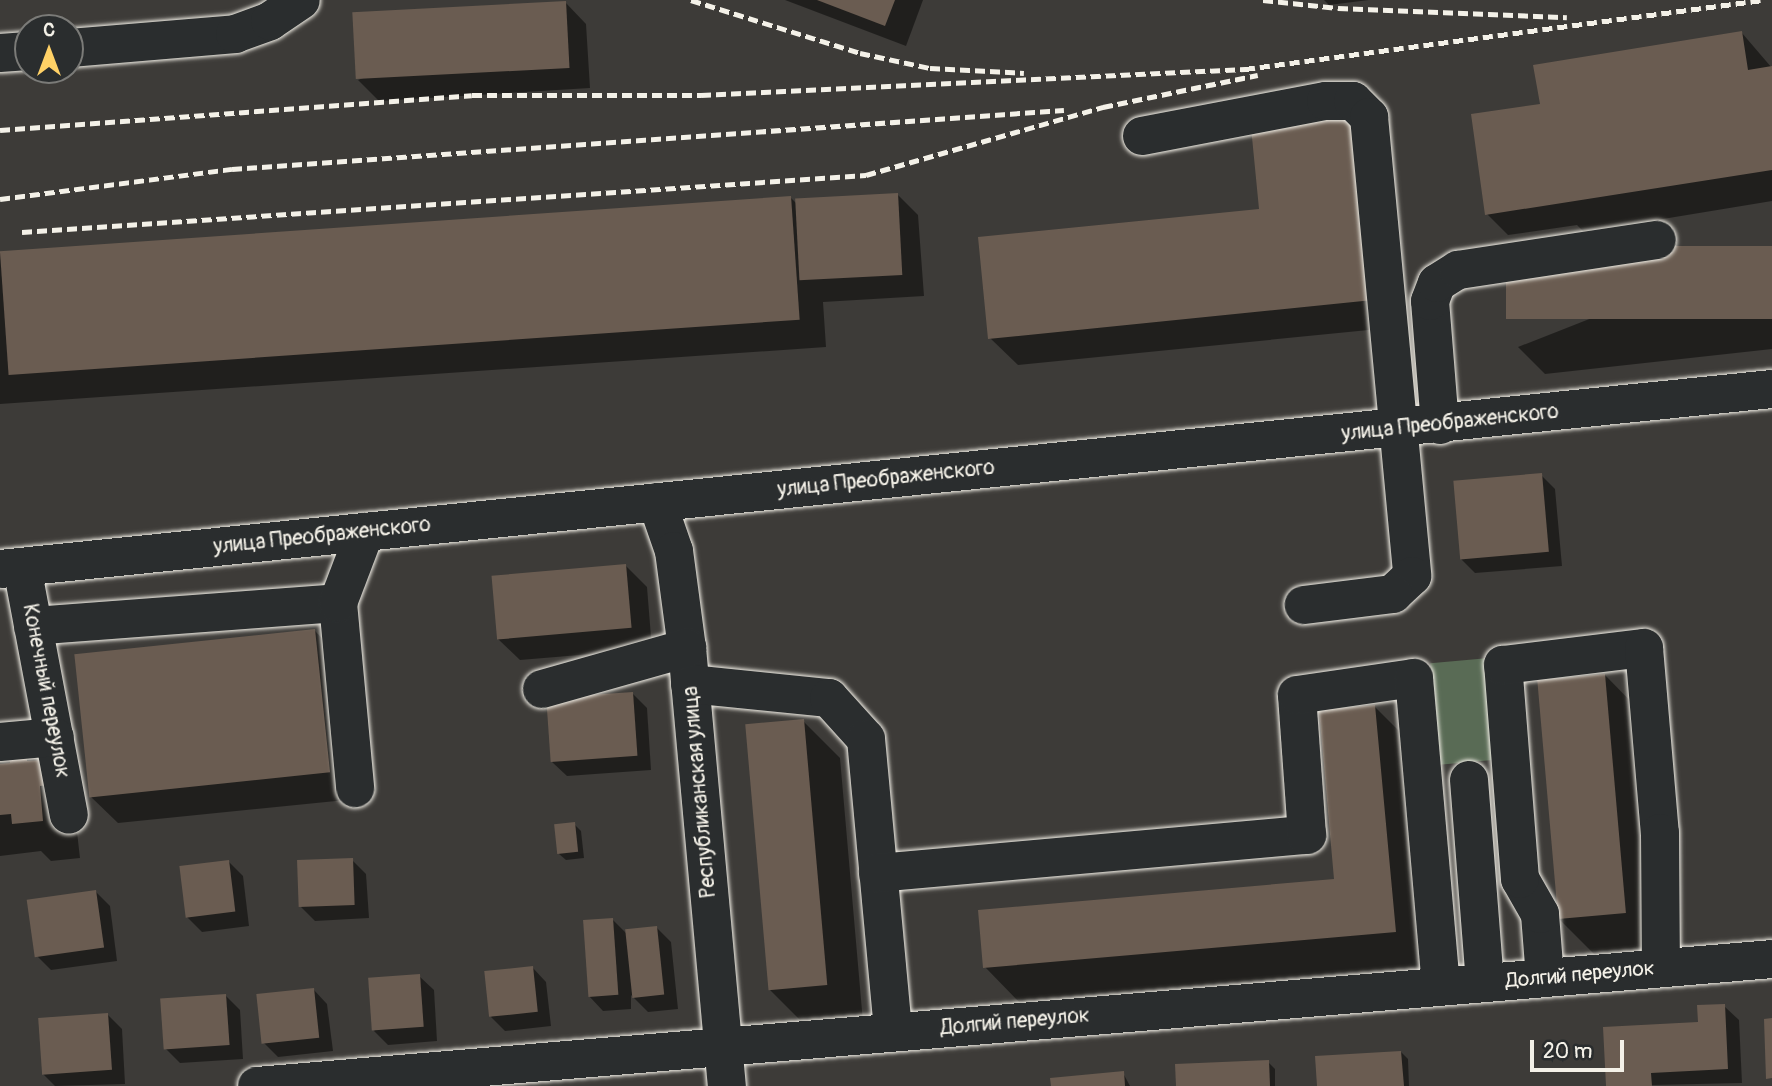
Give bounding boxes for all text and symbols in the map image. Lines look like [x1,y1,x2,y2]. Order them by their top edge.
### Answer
north arrow [14,14,84,84]
text: С [43,18,55,42]
street label: улица Преображенского [1340,399,1560,447]
street label: улица Преображенского [776,455,996,503]
street label: улица Преображенского [212,512,432,560]
street label: Конечный переулок [17,602,75,780]
street label: Республиканская улица [678,685,722,899]
street label: Долгий переулок [1504,956,1656,994]
street label: Долгий переулок [939,1003,1091,1041]
scale bar [1534,1026,1628,1070]
text: 20 m [1543,1038,1592,1065]

